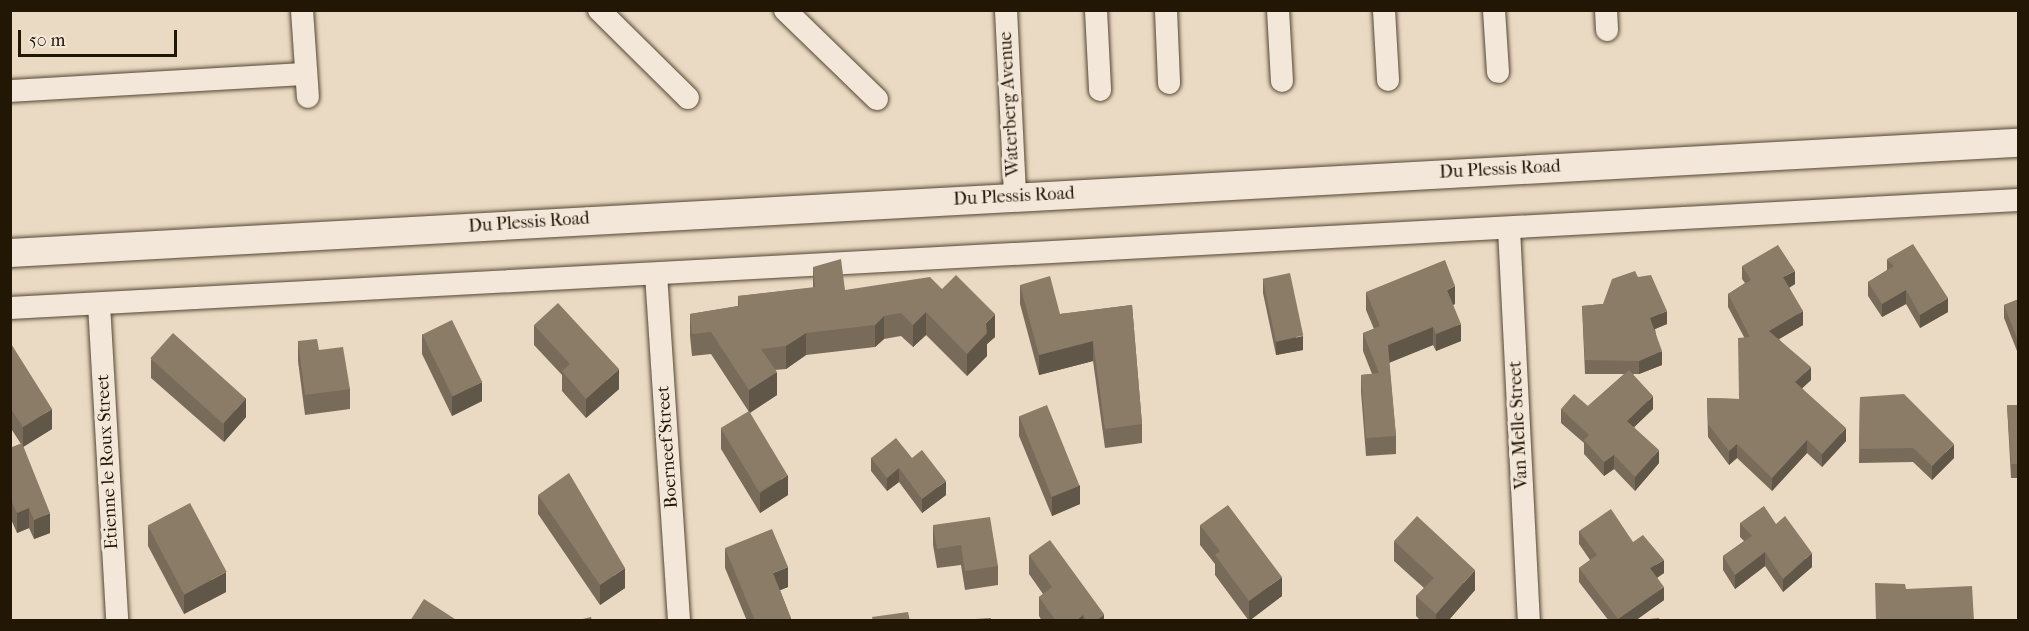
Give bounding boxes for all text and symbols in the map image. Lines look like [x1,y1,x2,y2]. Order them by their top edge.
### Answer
scale bar [21,18,180,56]
text: 50 m [29,30,65,51]
street label: Waterberg Avenue [995,31,1025,177]
street label: Du Plessis Road [1439,156,1561,184]
street label: Du Plessis Road [953,183,1075,211]
street label: Du Plessis Road [468,208,590,238]
street label: Van Melle Street [1505,360,1533,490]
street label: Etienne le Roux Street [93,374,123,550]
street label: Boerneef Street [653,385,683,509]

